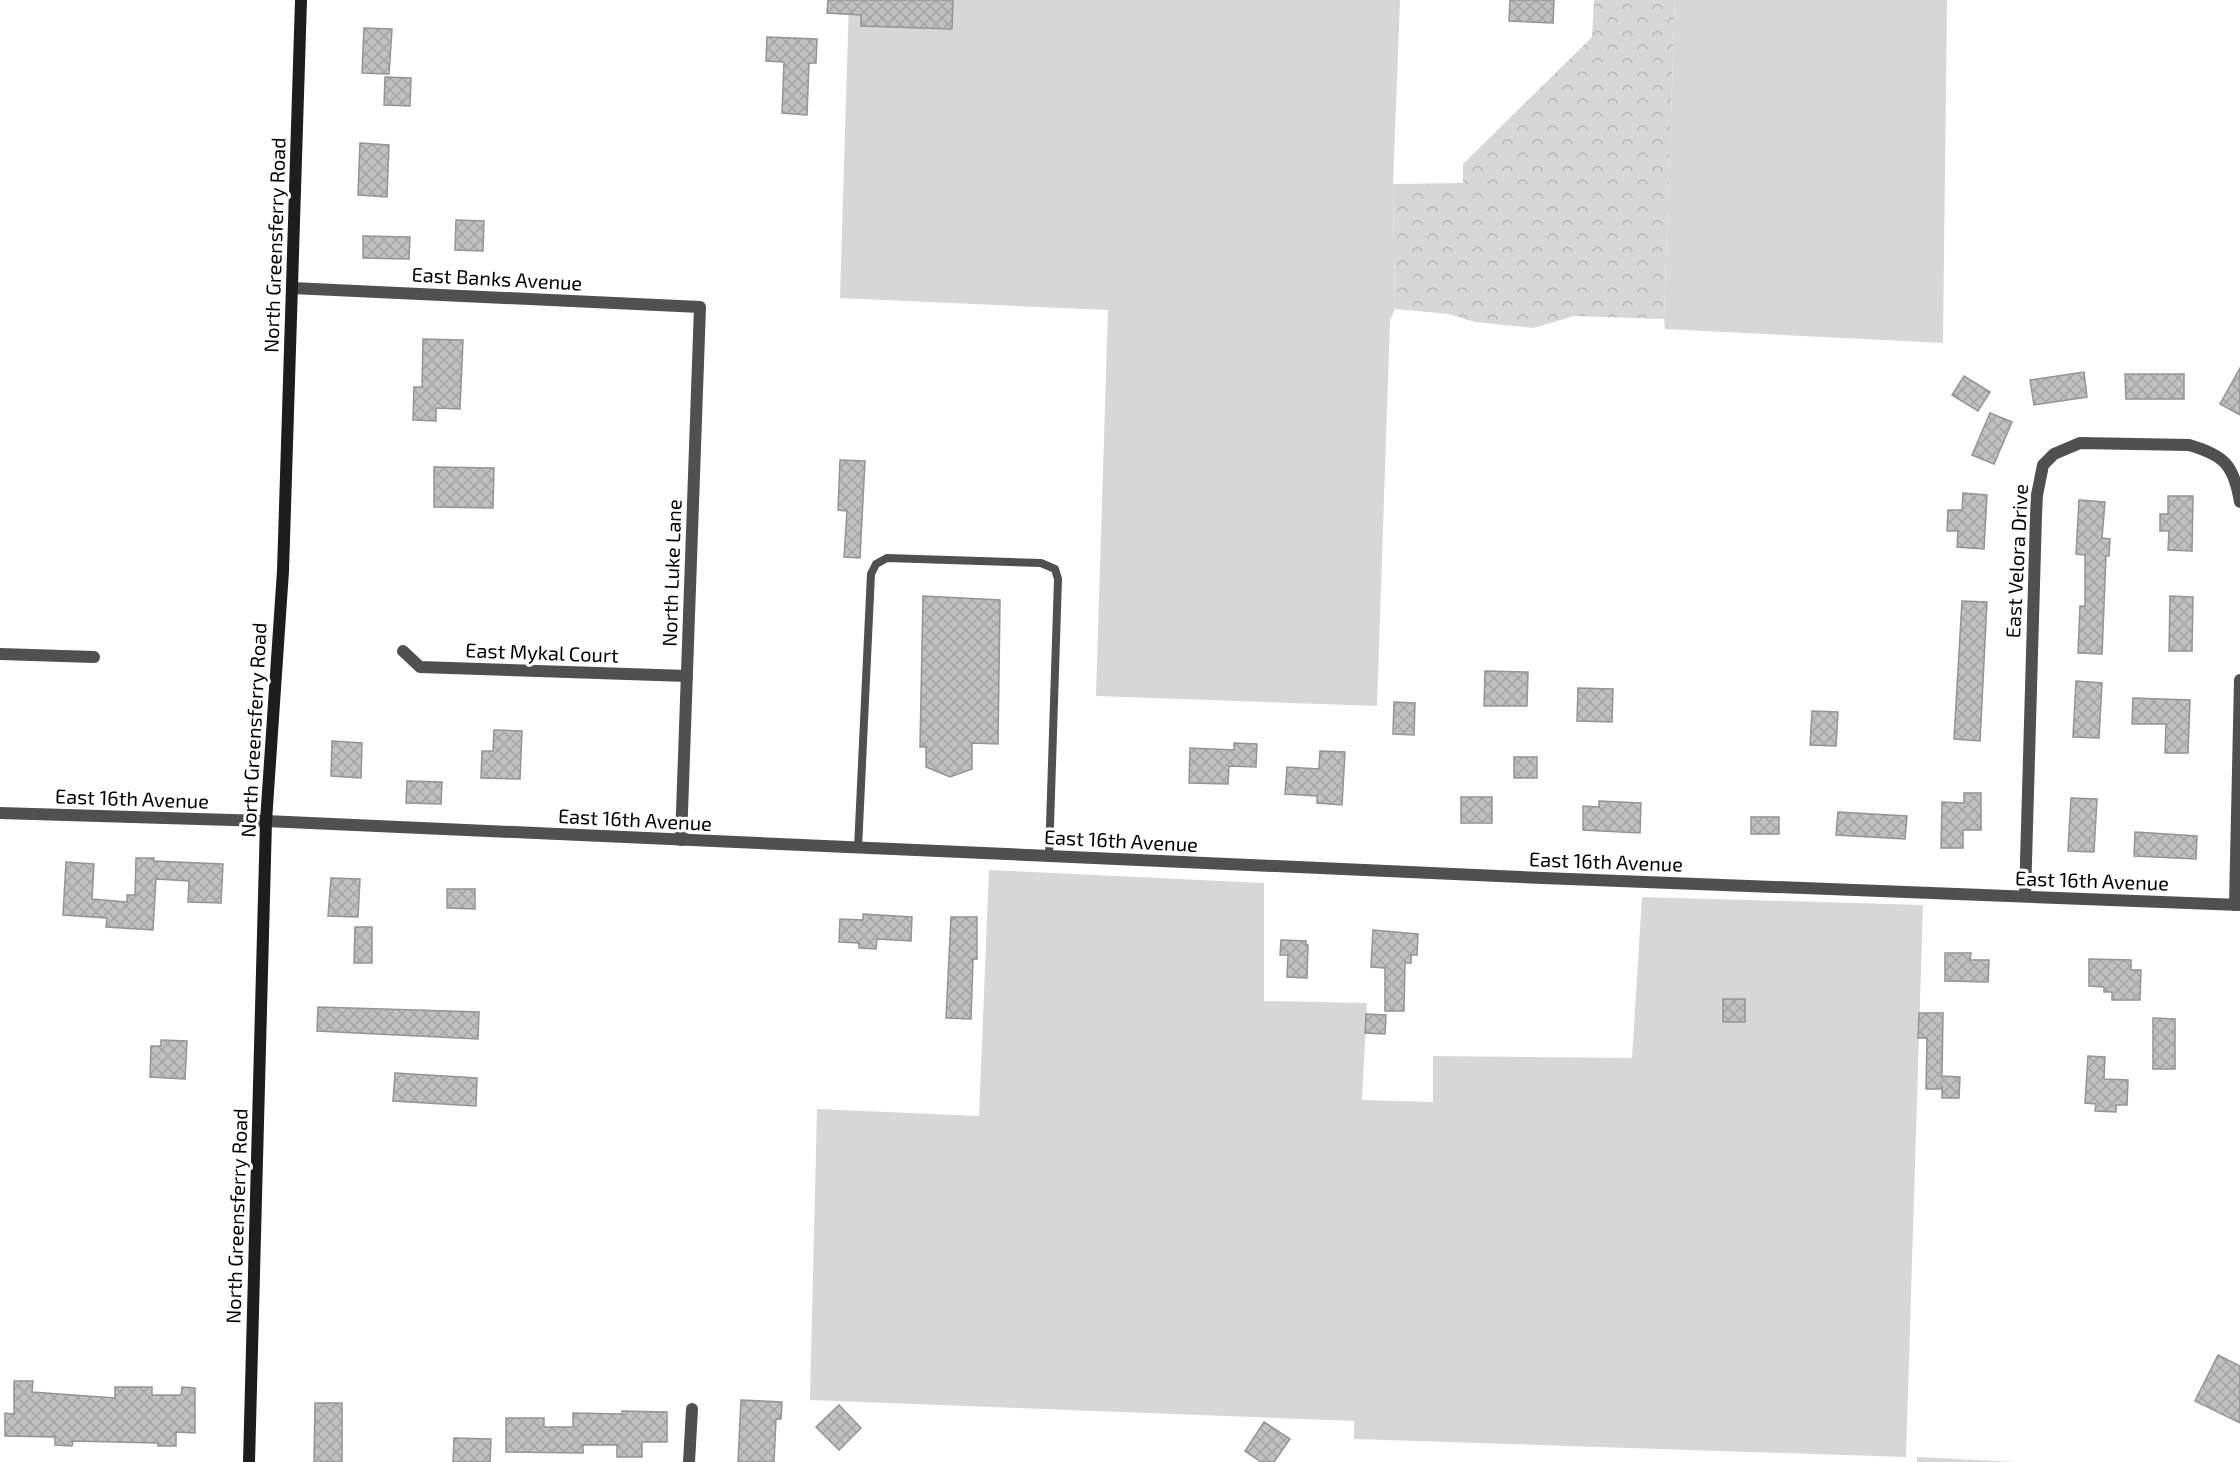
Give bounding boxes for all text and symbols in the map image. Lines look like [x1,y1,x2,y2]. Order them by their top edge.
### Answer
street label: North Greensferry Road [258,137,290,353]
street label: East Banks Avenue [411,262,583,294]
street label: East Velora Drive [2000,483,2032,639]
street label: North Luke Lane [656,499,686,647]
street label: North Greensferry Road [235,622,271,838]
street label: East Mykal Court [465,637,619,667]
street label: East 16th Avenue [55,783,209,813]
street label: East 16th Avenue [557,803,713,835]
street label: East 16th Avenue [1043,824,1199,856]
street label: East 16th Avenue [1529,846,1683,876]
street label: East 16th Avenue [2015,865,2169,895]
street label: North Greensferry Road [220,1108,252,1324]

